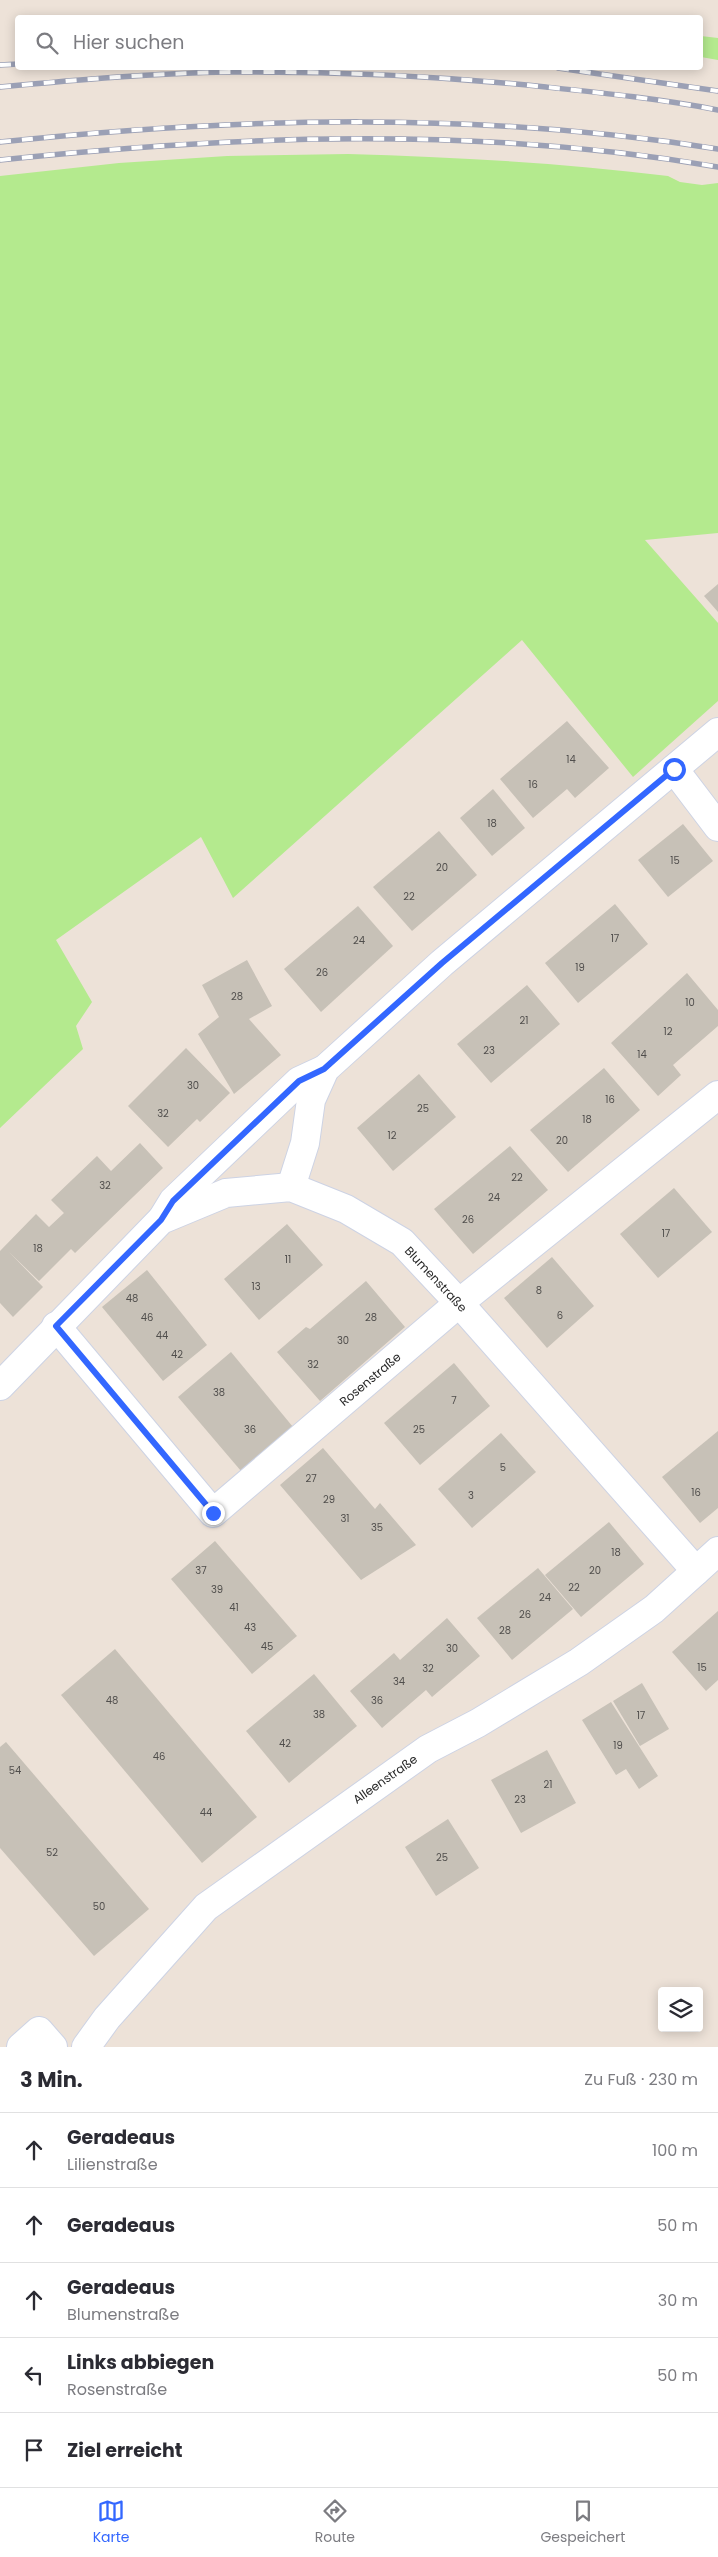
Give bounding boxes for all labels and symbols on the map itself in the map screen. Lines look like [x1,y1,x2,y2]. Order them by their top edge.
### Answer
house number: 14 [566,752,576,767]
route start [663,758,686,781]
house number: 16 [528,777,538,792]
house number: 18 [487,816,497,831]
house number: 15 [670,853,680,868]
house number: 20 [436,860,448,875]
house number: 22 [403,889,415,904]
house number: 17 [611,931,620,946]
house number: 24 [353,933,365,948]
house number: 19 [575,960,585,975]
house number: 26 [316,965,328,980]
house number: 28 [231,989,243,1004]
house number: 10 [685,995,695,1010]
house number: 21 [520,1013,528,1028]
house number: 12 [664,1024,673,1039]
house number: 23 [483,1043,495,1058]
house number: 14 [637,1047,647,1062]
house number: 30 [187,1078,199,1093]
house number: 16 [605,1092,615,1107]
house number: 25 [417,1101,429,1116]
house number: 32 [157,1106,169,1121]
house number: 18 [582,1112,592,1127]
house number: 12 [388,1128,397,1143]
house number: 20 [556,1133,568,1148]
house number: 22 [511,1170,523,1185]
house number: 32 [99,1178,111,1193]
house number: 24 [488,1190,500,1205]
house number: 26 [462,1212,474,1227]
house number: 17 [662,1226,671,1241]
house number: 18 [33,1241,43,1256]
street label: Blumenstraße [401,1242,471,1316]
house number: 11 [285,1252,291,1267]
house number: 13 [251,1279,261,1294]
house number: 8 [536,1283,542,1298]
house number: 48 [126,1291,138,1306]
house number: 6 [557,1308,563,1323]
house number: 46 [141,1310,153,1325]
house number: 28 [365,1310,377,1325]
house number: 44 [156,1328,168,1343]
house number: 30 [337,1333,349,1348]
house number: 42 [171,1347,183,1362]
street label: Rosenstraße [336,1348,404,1410]
house number: 32 [307,1357,319,1372]
house number: 38 [213,1385,225,1400]
house number: 7 [451,1393,457,1408]
house number: 36 [244,1422,256,1437]
house number: 25 [413,1422,425,1437]
house number: 5 [500,1460,506,1475]
house number: 27 [305,1471,317,1486]
house number: 16 [691,1485,701,1500]
house number: 3 [468,1488,474,1503]
house number: 29 [323,1492,335,1507]
route end [202,1502,225,1525]
house number: 31 [340,1511,350,1526]
house number: 35 [371,1520,383,1535]
house number: 18 [611,1545,621,1560]
house number: 37 [195,1563,207,1578]
house number: 20 [589,1563,601,1578]
house number: 22 [568,1580,580,1595]
house number: 39 [211,1582,223,1597]
house number: 24 [539,1590,551,1605]
house number: 41 [229,1600,239,1615]
house number: 26 [519,1607,531,1622]
house number: 43 [244,1620,256,1635]
house number: 28 [499,1623,511,1638]
house number: 45 [261,1639,273,1654]
house number: 30 [446,1641,458,1656]
house number: 15 [697,1660,707,1675]
house number: 32 [422,1661,434,1676]
house number: 34 [393,1674,405,1689]
house number: 48 [106,1693,118,1708]
house number: 36 [371,1693,383,1708]
house number: 38 [313,1707,325,1722]
house number: 17 [637,1708,646,1723]
house number: 42 [279,1736,291,1751]
house number: 19 [613,1738,623,1753]
house number: 46 [153,1749,165,1764]
street label: Alleenstraße [349,1750,421,1808]
house number: 54 [9,1763,21,1778]
house number: 21 [544,1777,552,1792]
house number: 23 [514,1792,526,1807]
house number: 44 [200,1805,212,1820]
house number: 52 [46,1845,58,1860]
house number: 25 [436,1850,448,1865]
house number: 50 [93,1899,105,1914]

